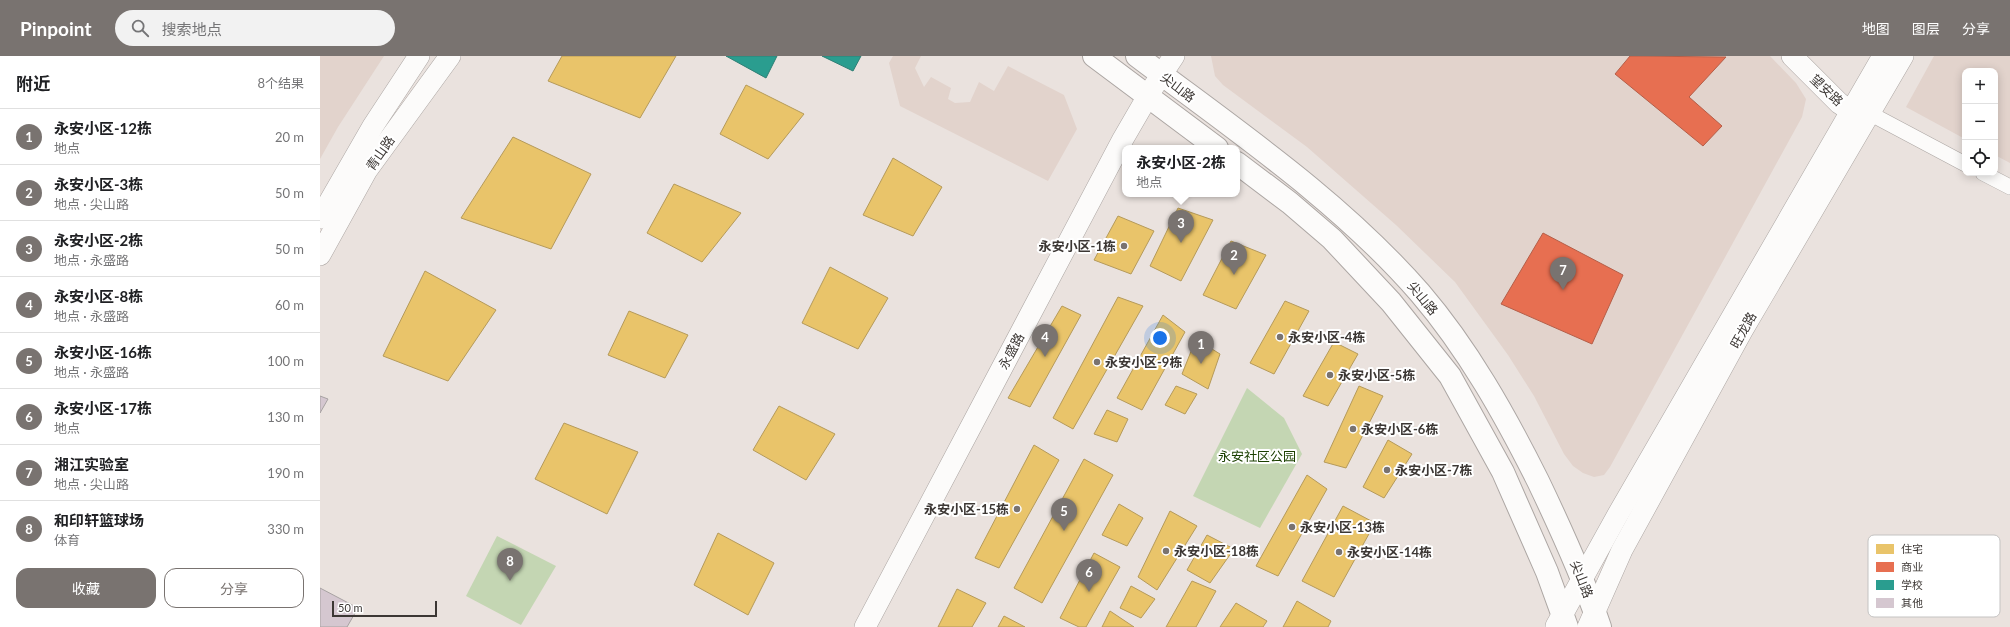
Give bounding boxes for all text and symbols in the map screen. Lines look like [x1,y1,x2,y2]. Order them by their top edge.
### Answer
search box [115,10,395,46]
text: Pinpoint [20,17,91,40]
icon: search [129,17,151,39]
text: 搜索地点 [161,20,221,38]
text: 地图 [1862,20,1890,37]
text: 图层 [1912,20,1940,37]
text: 分享 [1962,20,1990,37]
map controls [1962,68,1998,176]
button: + [1962,68,1998,104]
street label: 尖山路 [1158,69,1198,105]
street label: 望安路 [1807,71,1847,109]
text: 附近 [16,73,50,94]
text: 8个结果 [257,75,304,91]
button: − [1962,104,1998,140]
text: 永安小区-12栋 [54,119,152,137]
text: 1 [25,129,33,145]
text: 20 m [275,129,304,145]
street label: 青山路 [362,132,398,174]
text: 地点 [54,140,80,156]
button: locate [1962,140,1998,176]
popup [1122,145,1240,197]
text: 永安小区-2栋 [1136,153,1226,171]
text: 地点 [1136,174,1162,190]
text: 永安小区-3栋 [54,175,143,193]
text: 2 [25,185,33,201]
text: 50 m [275,185,304,201]
text: 地点 · 尖山路 [54,196,129,212]
pin: 3 [1168,210,1194,243]
text: 永安小区-2栋 [54,231,143,249]
place label: 永安小区-1栋 [1039,238,1116,254]
text: 3 [25,241,33,257]
text: 50 m [275,241,304,257]
marker: 永安小区-1栋 [1119,241,1129,251]
pin: 2 [1221,242,1247,275]
text: 地点 · 永盛路 [54,252,129,268]
pin: 7 [1550,257,1576,290]
street label: 尖山路 [1404,278,1442,318]
text: 永安小区-8栋 [54,287,143,305]
text: 4 [25,297,33,313]
text: 60 m [275,297,304,313]
text: 地点 · 永盛路 [54,308,129,324]
street label: 旺龙路 [1727,309,1759,351]
pin: 4 [1032,324,1058,357]
your location [1150,328,1170,348]
place label: 永安小区-4栋 [1288,329,1365,345]
street label: 永盛路 [995,330,1027,372]
pin: 1 [1188,331,1214,364]
marker: 永安小区-4栋 [1275,332,1285,342]
text: 永安小区-16栋 [54,343,152,361]
text: 5 [25,353,33,369]
text: 100 m [267,353,304,369]
place label: 永安小区-9栋 [1105,354,1182,370]
marker: 永安小区-9栋 [1092,357,1102,367]
text: 地点 · 永盛路 [54,364,129,380]
place label: 永安小区-5栋 [1338,367,1415,383]
marker: 永安小区-5栋 [1325,370,1335,380]
text: 永安小区-17栋 [54,399,152,417]
text: 6 [25,409,33,425]
text: 130 m [267,409,304,425]
text: 地点 [54,420,80,436]
place label: 永安小区-6栋 [1361,421,1438,437]
marker: 永安小区-6栋 [1348,424,1358,434]
park label: 永安社区公园 [1218,448,1296,464]
text: 湘江实验室 [54,455,129,473]
place label: 永安小区-7栋 [1395,462,1472,478]
text: 7 [25,465,33,481]
text: 190 m [267,465,304,481]
marker: 永安小区-7栋 [1382,465,1392,475]
text: 地点 · 尖山路 [54,476,129,492]
pin: 5 [1051,498,1077,531]
place label: 永安小区-15栋 [924,501,1009,517]
marker: 永安小区-15栋 [1012,504,1022,514]
text: 和印轩篮球场 [54,511,144,529]
place label: 永安小区-13栋 [1300,519,1385,535]
text: 8 [25,521,33,537]
text: 330 m [267,521,304,537]
marker: 永安小区-13栋 [1287,522,1297,532]
text: 体育 [54,532,80,548]
legend [1868,535,2000,617]
text: 住宅 [1901,542,1923,555]
place label: 永安小区-18栋 [1174,543,1259,559]
place label: 永安小区-14栋 [1347,544,1432,560]
marker: 永安小区-18栋 [1161,546,1171,556]
marker: 永安小区-14栋 [1334,547,1344,557]
pin: 8 [497,548,523,581]
street label: 尖山路 [1567,558,1597,600]
pin: 6 [1076,559,1102,592]
text: 商业 [1901,560,1923,573]
button: 收藏 [16,568,156,608]
button: 分享 [164,568,304,608]
text: 学校 [1901,578,1923,591]
text: 其他 [1901,596,1923,609]
scale bar [332,599,437,618]
text: 50 m [338,601,363,614]

